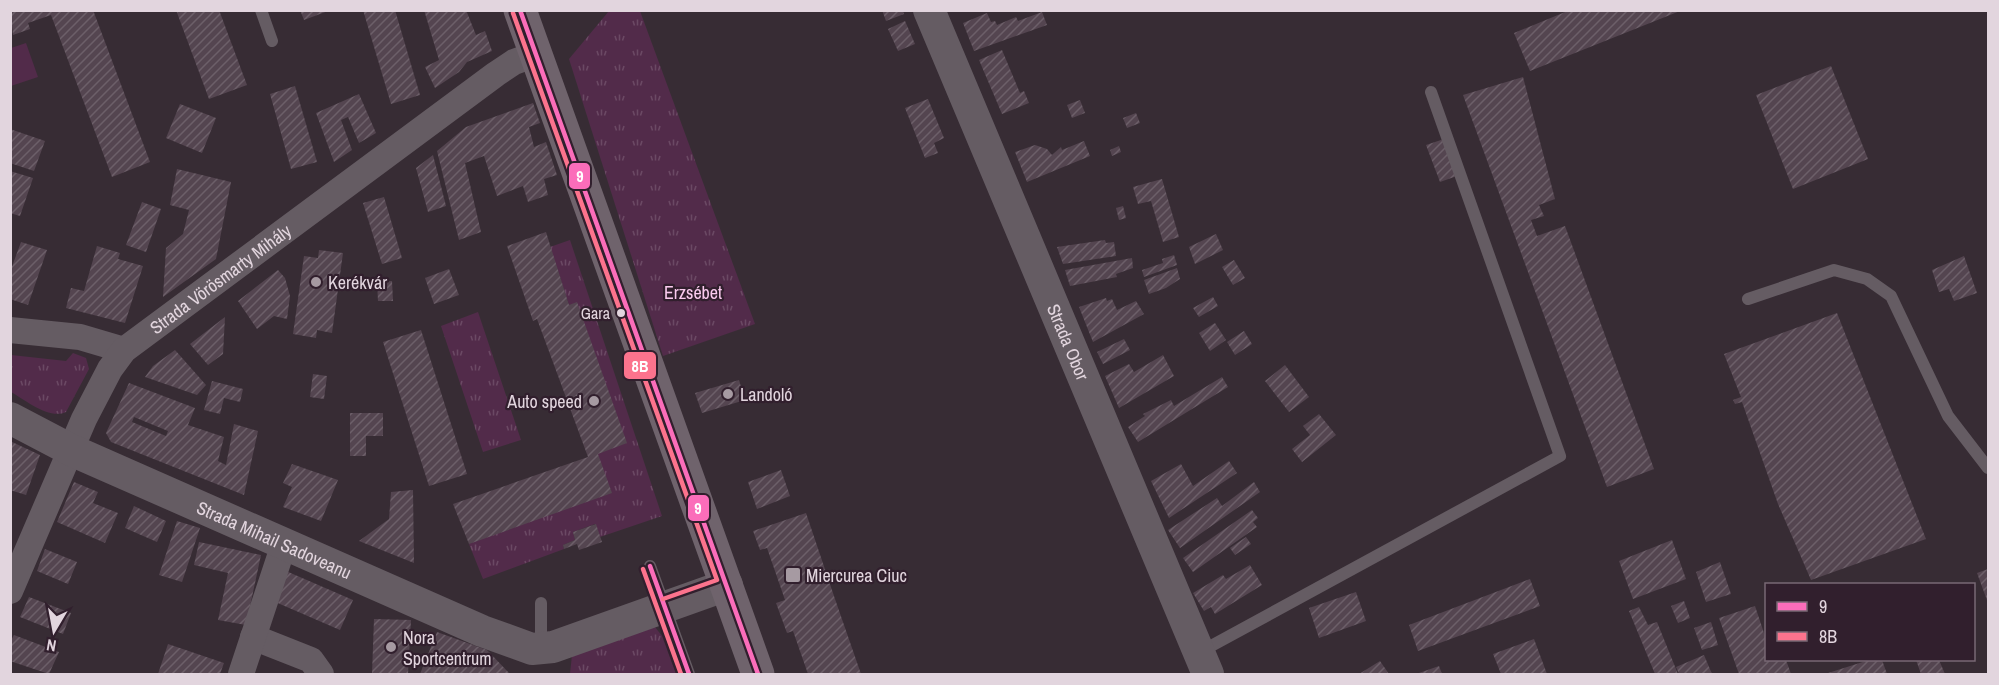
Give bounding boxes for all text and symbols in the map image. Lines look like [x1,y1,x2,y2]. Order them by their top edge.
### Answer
line badge: 9 [568,162,591,190]
text: 9 [576,165,584,187]
street label: Strada Vörösmarty Mihály [144,218,296,339]
place label: Kerékvár [328,270,387,295]
marker: Kerékvár [309,275,323,289]
park label: Erzsébet [664,280,722,305]
street label: Strada Obor [1041,300,1096,384]
place label: Gara [581,302,611,324]
marker: Gara [615,307,627,319]
line badge: 8B [623,351,657,380]
text: 8B [632,355,648,377]
place label: Landoló [740,382,793,407]
marker: Landoló [721,387,735,401]
place label: Auto speed [506,389,582,414]
marker: Auto speed [587,394,601,408]
street label: Strada Mihail Sadoveanu [193,494,356,585]
line badge: 9 [687,494,710,522]
text: 9 [694,497,702,519]
place label: Miercurea Ciuc [806,563,907,588]
marker: Miercurea Ciuc [784,566,802,584]
legend [1765,583,1975,661]
text: 9 [1819,594,1827,619]
north arrow [24,601,84,661]
text: 8B [1819,624,1837,649]
place label: Nora Sportcentrum [403,625,492,671]
text: N [45,634,58,657]
marker: Nora Sportcentrum [384,640,398,654]

